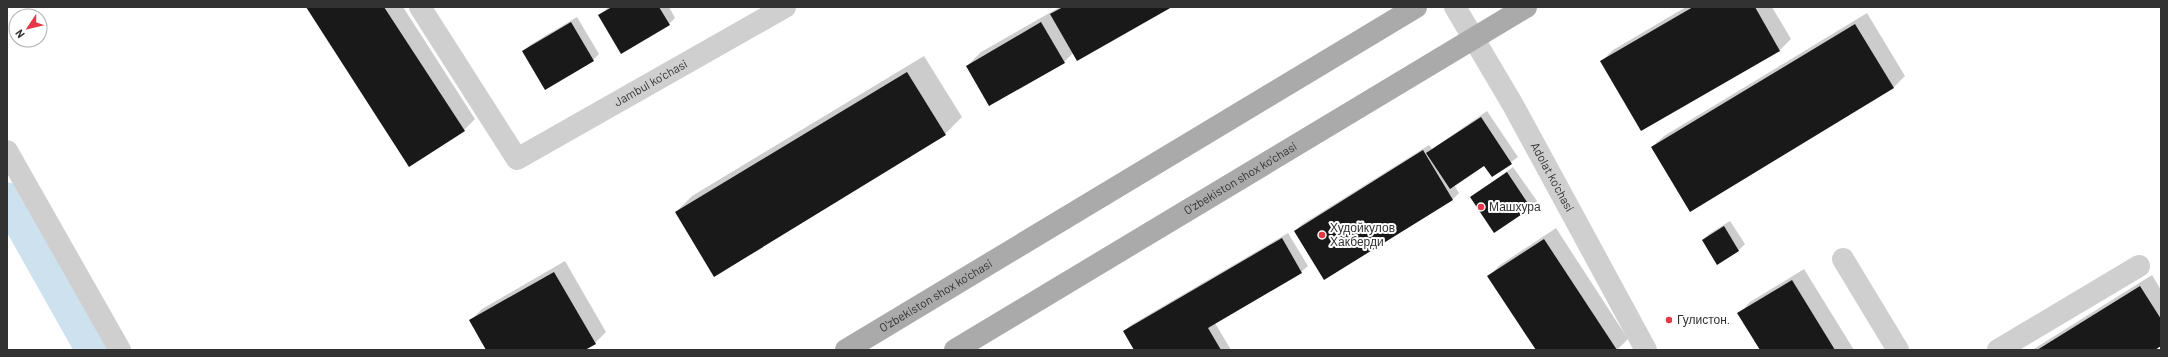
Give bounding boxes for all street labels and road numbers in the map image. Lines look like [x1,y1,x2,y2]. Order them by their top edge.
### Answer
street label: Jambul ko'chasi [611,56,689,109]
street label: O'zbekiston shox ko'chasi [1181,138,1299,217]
street label: Adolat ko'chasi [1529,140,1578,214]
street label: O'zbekiston shox ko'chasi [876,256,994,334]

